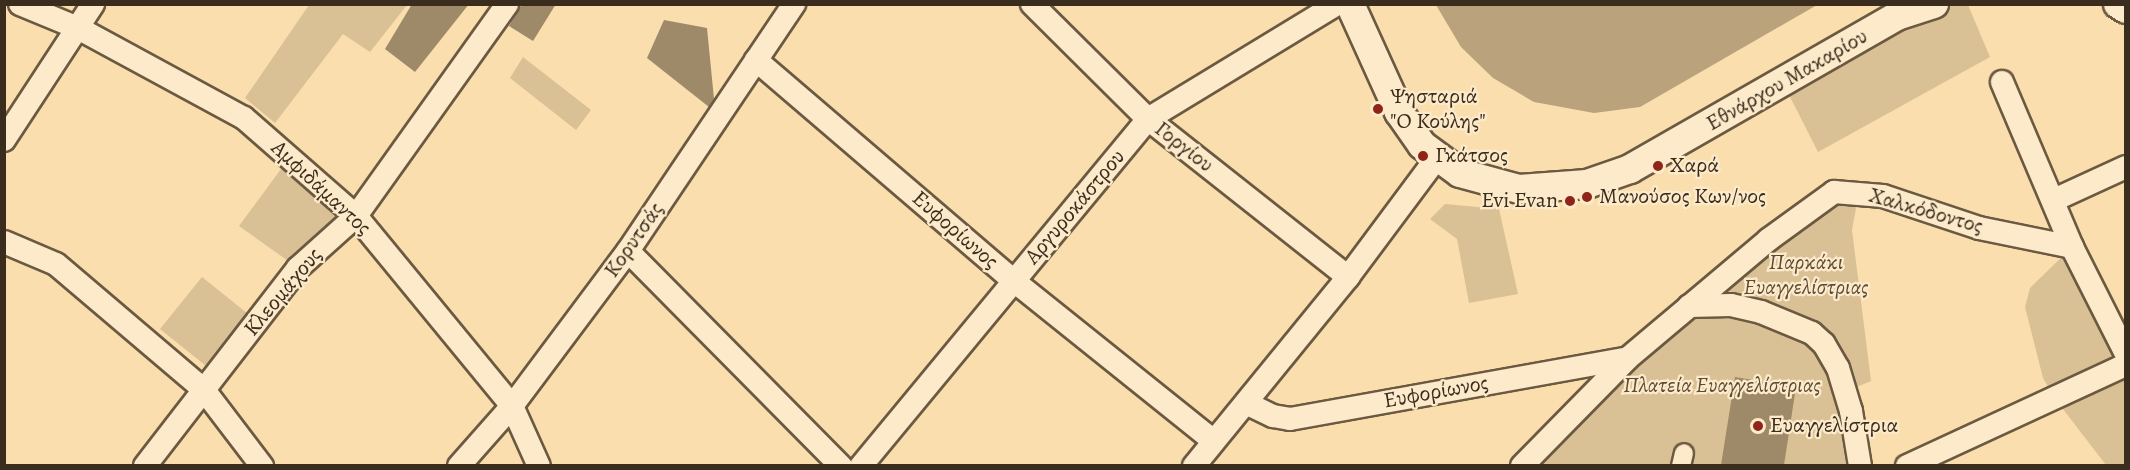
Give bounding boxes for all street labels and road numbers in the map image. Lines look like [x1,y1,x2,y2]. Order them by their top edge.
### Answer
street label: Εθνάρχου Μακαρίου [1702,23,1872,137]
street label: Γοργίου [1149,116,1219,178]
street label: Αμφιδάμαντος [266,135,376,241]
street label: Αργυροκάστρου [1019,144,1131,270]
street label: Χαλκόδοντος [1866,182,1986,240]
street label: Ευφορίωνος [906,185,1004,275]
street label: Κορυτσάς [599,197,669,283]
street label: Κλεομάχους [238,242,328,342]
street label: Ευφορίωνος [1382,370,1490,414]

